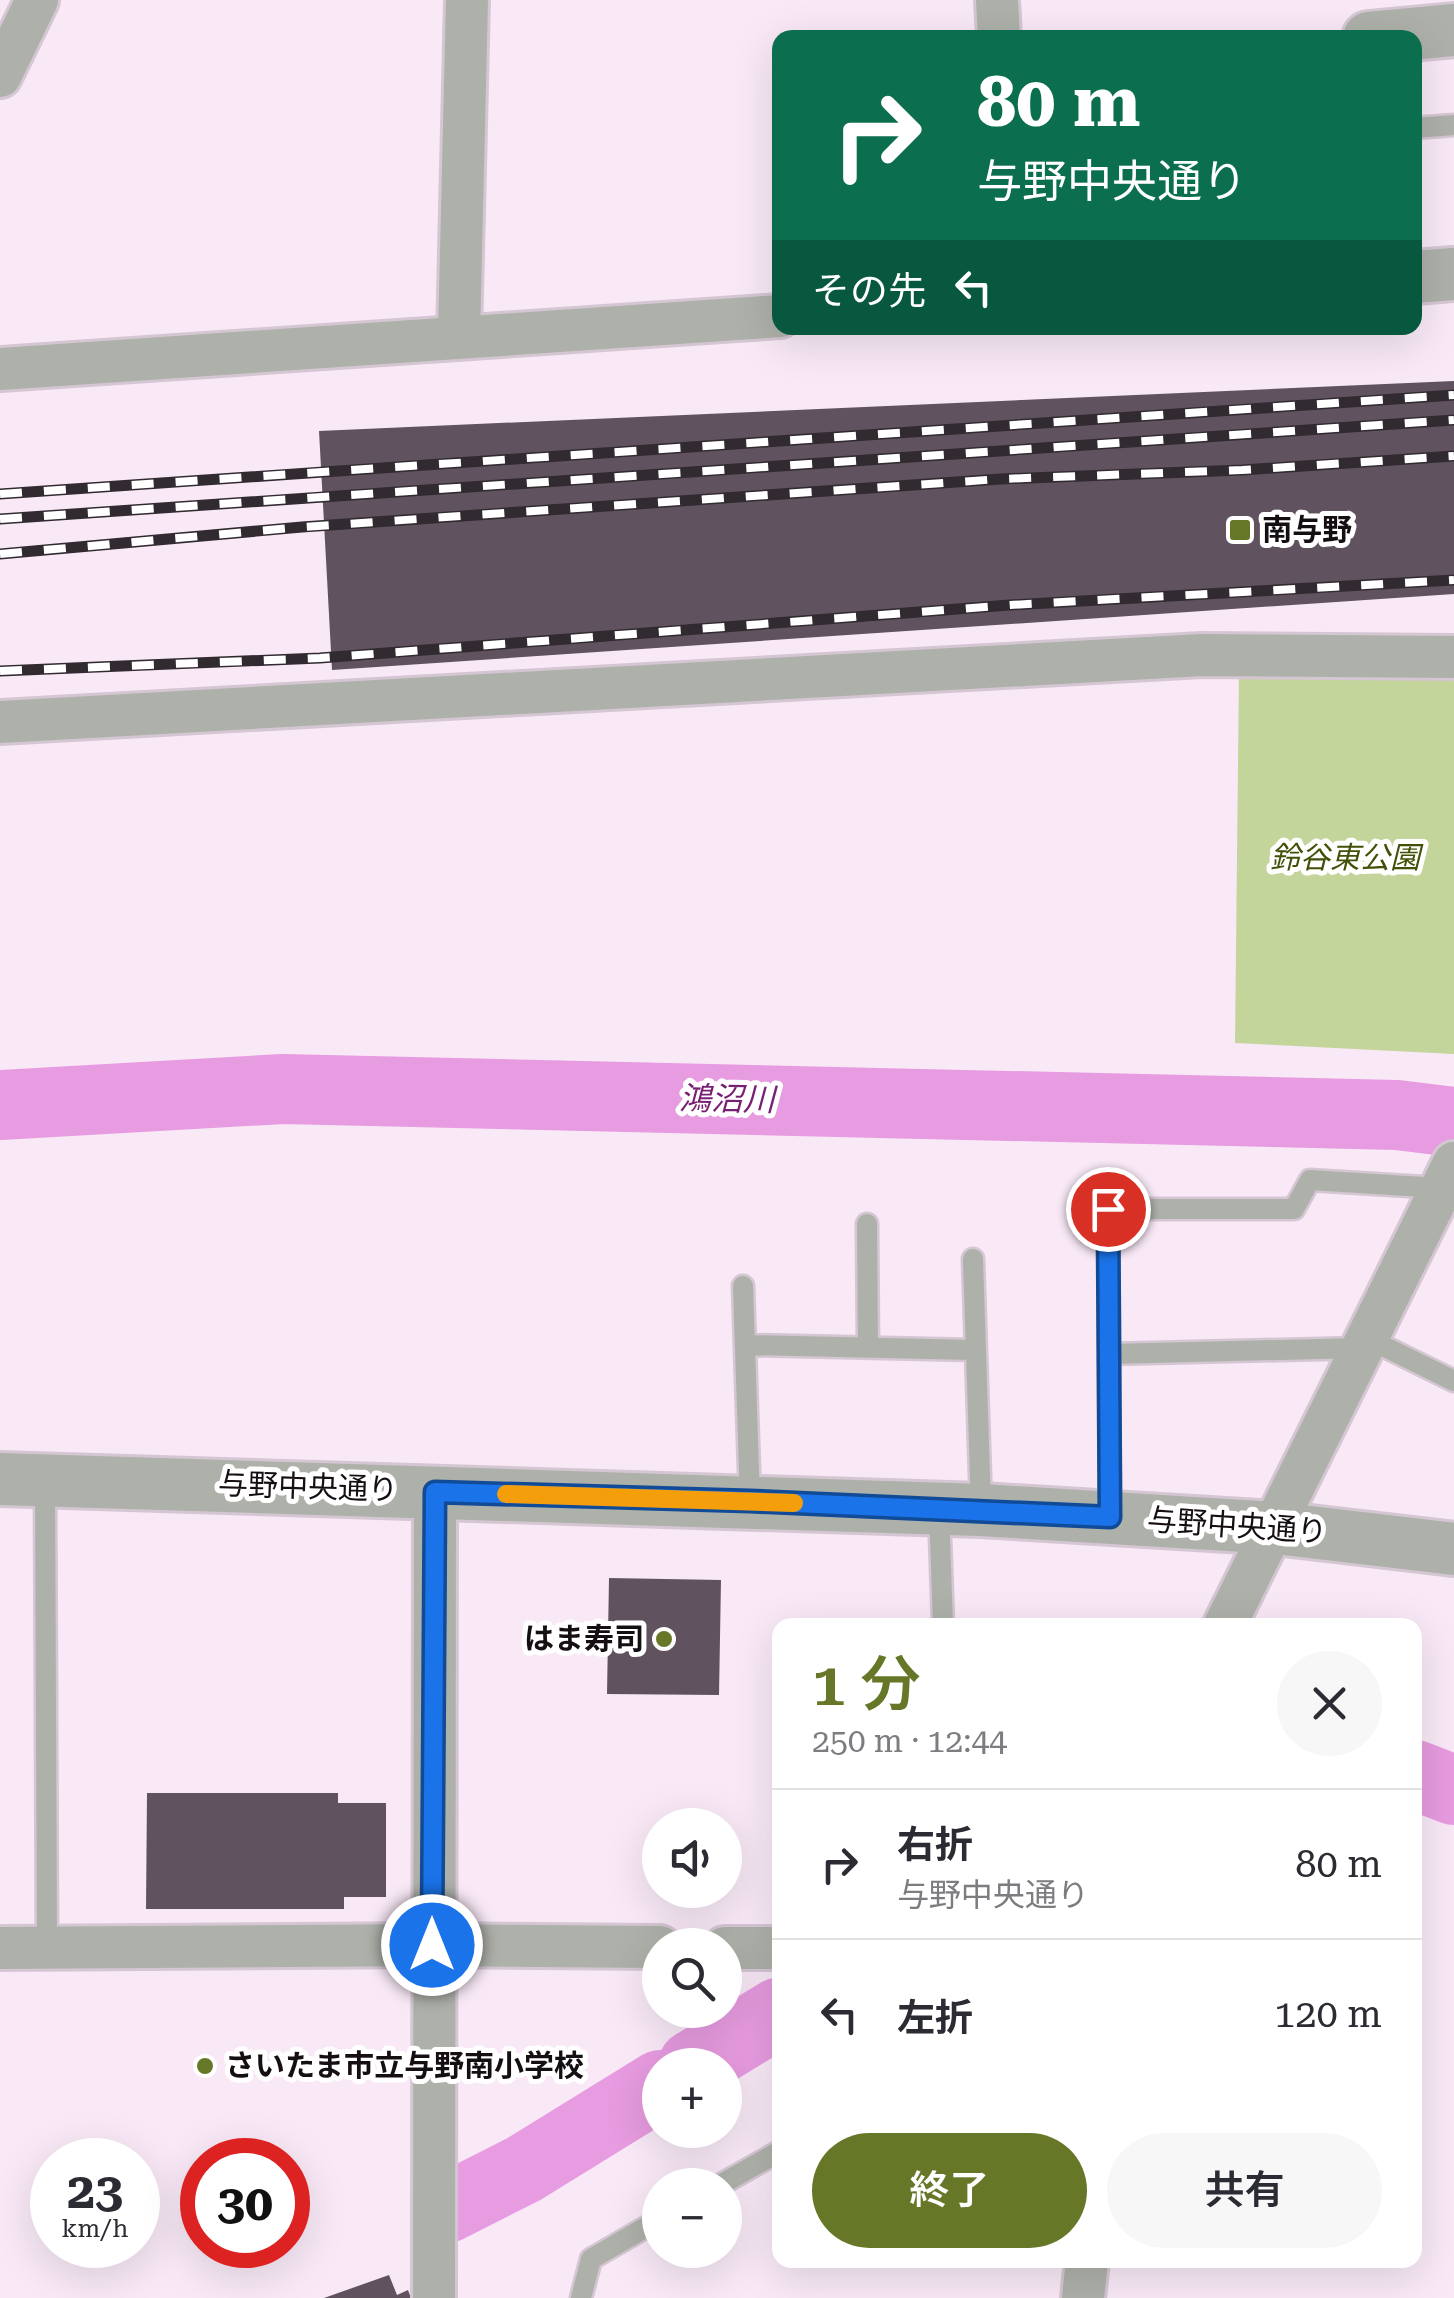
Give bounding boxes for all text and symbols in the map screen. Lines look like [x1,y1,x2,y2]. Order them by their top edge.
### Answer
text: 80 m [977,61,1141,143]
icon: right [812,70,942,200]
text: 与野中央通り [977,155,1247,208]
icon: left [946,260,1001,315]
text: その先 [812,269,926,313]
place label: 南与野 [1262,512,1352,547]
marker: 南与野 [1227,517,1253,543]
park label: 鈴谷東公園 [1270,840,1424,875]
water label: 鴻沼川 [679,1079,778,1119]
pin [1066,1167,1151,1252]
icon: arrive [1081,1182,1136,1237]
street label: 与野中央通り [217,1466,399,1507]
street label: 与野中央通り [1146,1502,1328,1549]
place label: はま寿司 [524,1621,644,1656]
marker: はま寿司 [653,1628,675,1650]
text: 1 分 [812,1649,921,1720]
button: close [1277,1651,1382,1756]
text: 250 m · 12:44 [812,1722,1007,1760]
map controls [642,1808,742,2268]
button: sound [642,1808,742,1908]
text: 右折 [897,1823,973,1867]
icon: right [812,1837,867,1892]
text: 80 m [1295,1842,1382,1886]
text: 与野中央通り [897,1876,1089,1914]
position arrow [380,1893,484,1997]
button: search [642,1928,742,2028]
icon: left [812,1987,867,2042]
text: 120 m [1274,1992,1382,2036]
text: 左折 [897,1996,973,2040]
place label: さいたま市立与野南小学校 [225,2048,584,2083]
button: + [642,2048,742,2148]
marker: さいたま市立与野南小学校 [194,2055,216,2077]
button: 終了 [812,2133,1087,2248]
button: 共有 [1107,2133,1382,2248]
speed limit sign: 30 [180,2138,310,2268]
text: 23 [67,2162,123,2220]
button: − [642,2168,742,2268]
text: km/h [62,2214,128,2243]

